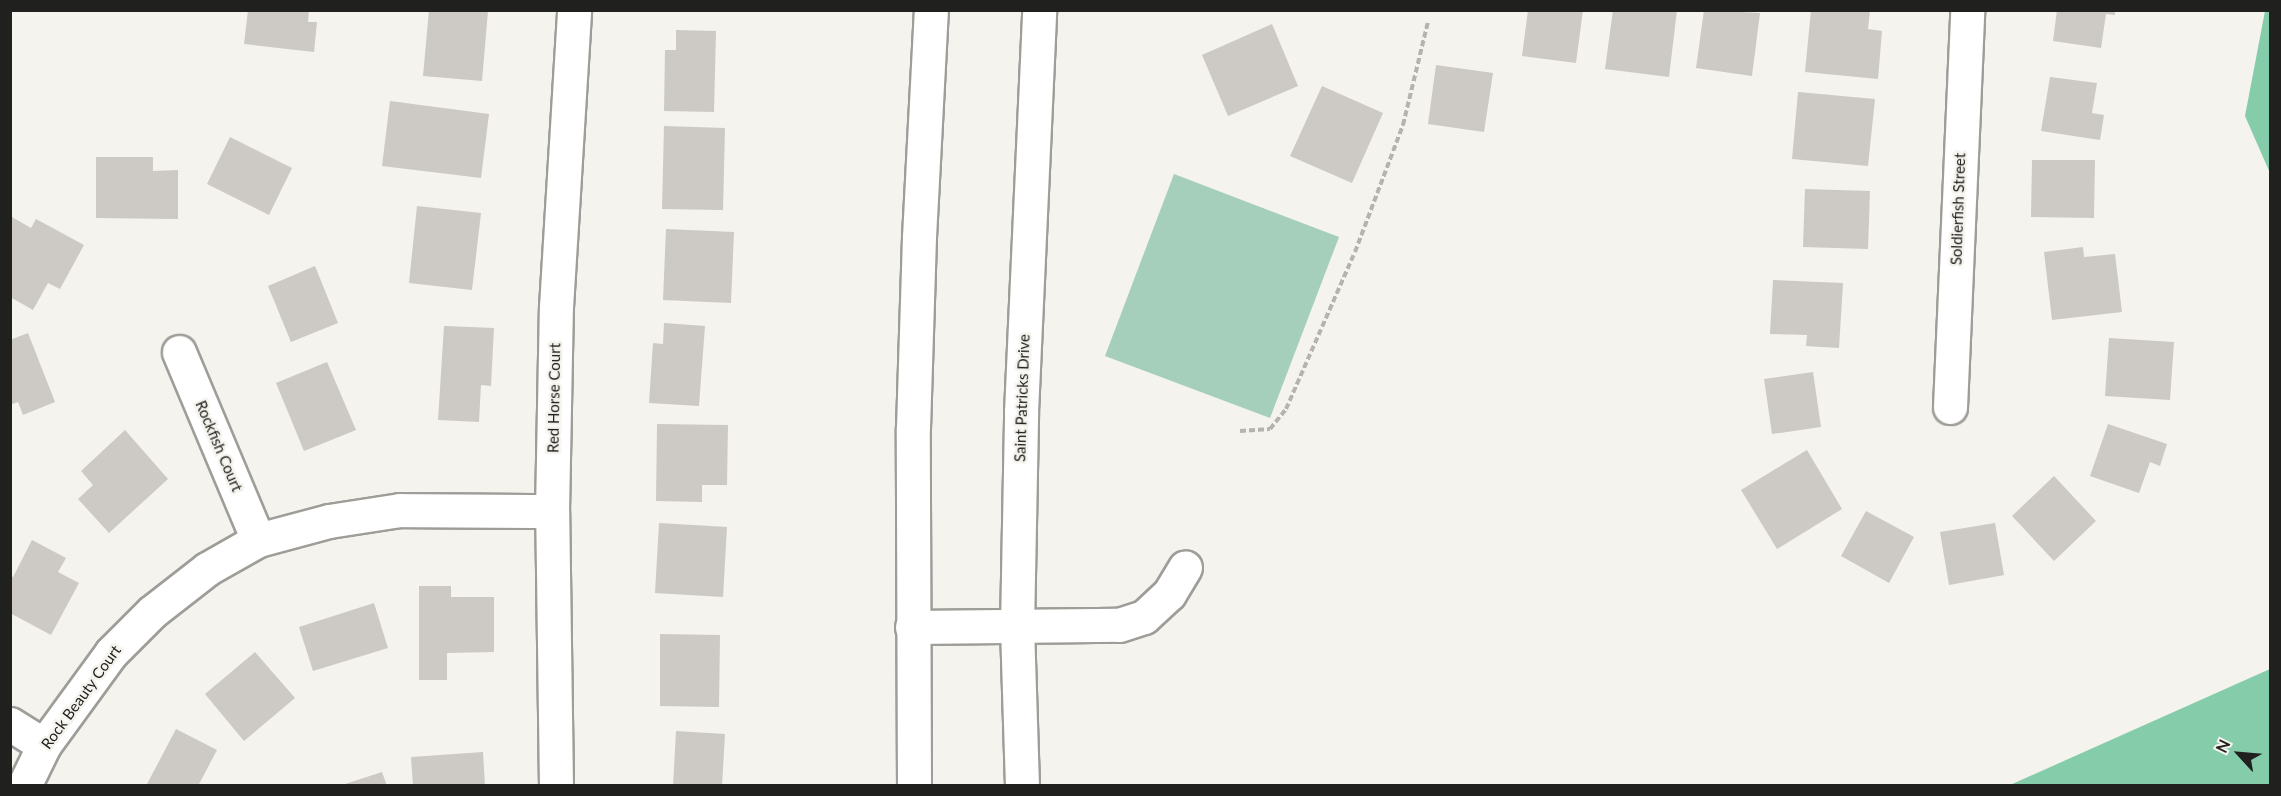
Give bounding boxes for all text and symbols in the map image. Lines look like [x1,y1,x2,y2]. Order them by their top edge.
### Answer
street label: Soldierfish Street [1947,153,1969,265]
street label: Saint Patricks Drive [1011,334,1033,462]
street label: Red Horse Court [544,343,564,453]
street label: Rockfish Court [192,398,246,494]
street label: Rock Beauty Court [37,642,125,752]
north arrow [2209,724,2269,784]
text: N [2211,736,2234,756]

